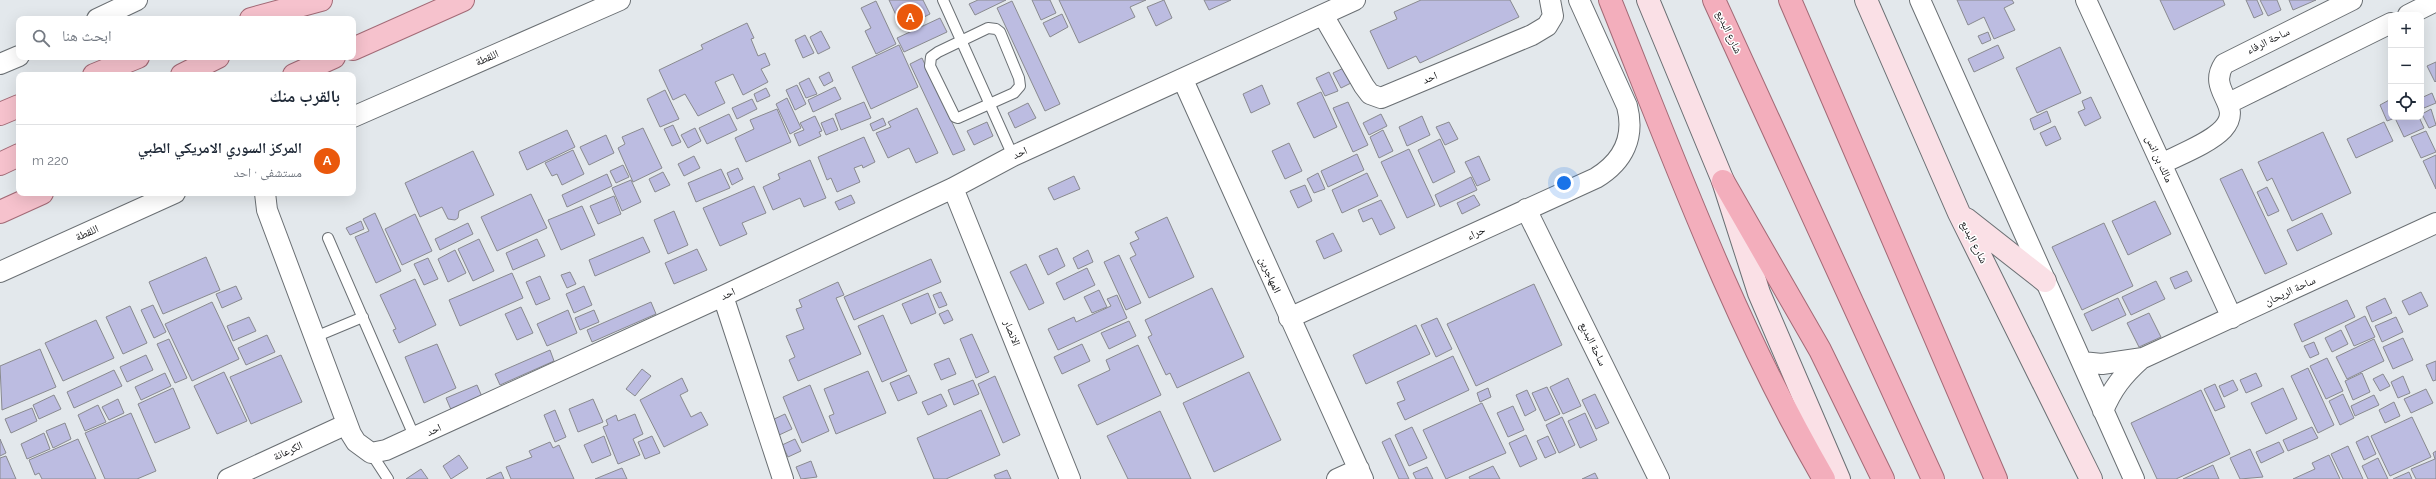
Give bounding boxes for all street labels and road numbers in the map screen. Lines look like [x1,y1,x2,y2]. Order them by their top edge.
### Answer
street label: شارع البديع [1713,8,1745,56]
street label: ساحة الرفاء [2244,25,2292,57]
street label: اللقطة [473,47,501,69]
street label: احد [1421,69,1439,87]
street label: مالك بن انس [2143,134,2175,184]
street label: احد [1011,144,1029,162]
street label: شارع البديع [1958,219,1990,265]
street label: اللقطة [73,222,101,244]
street label: حراء [1465,223,1487,243]
street label: المهاجرين [1256,255,1284,295]
street label: ساحة الريحان [2263,274,2317,308]
street label: احد [719,285,737,303]
street label: الانصار [1001,317,1023,348]
street label: ساحة البديع [1577,320,1609,368]
street label: احد [425,421,443,439]
street label: الكرعانة [271,439,305,463]

